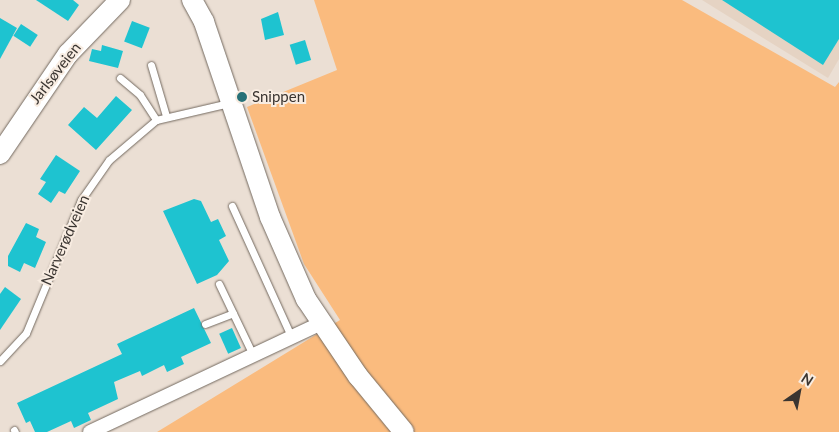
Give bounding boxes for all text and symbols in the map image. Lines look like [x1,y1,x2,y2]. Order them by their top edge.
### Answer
street label: Jarlsøveien [26,39,84,107]
place label: Snippen [252,88,305,106]
marker: Snippen [236,91,248,103]
street label: Narverødveien [37,192,93,288]
north arrow [774,367,824,417]
text: N [798,369,817,389]

